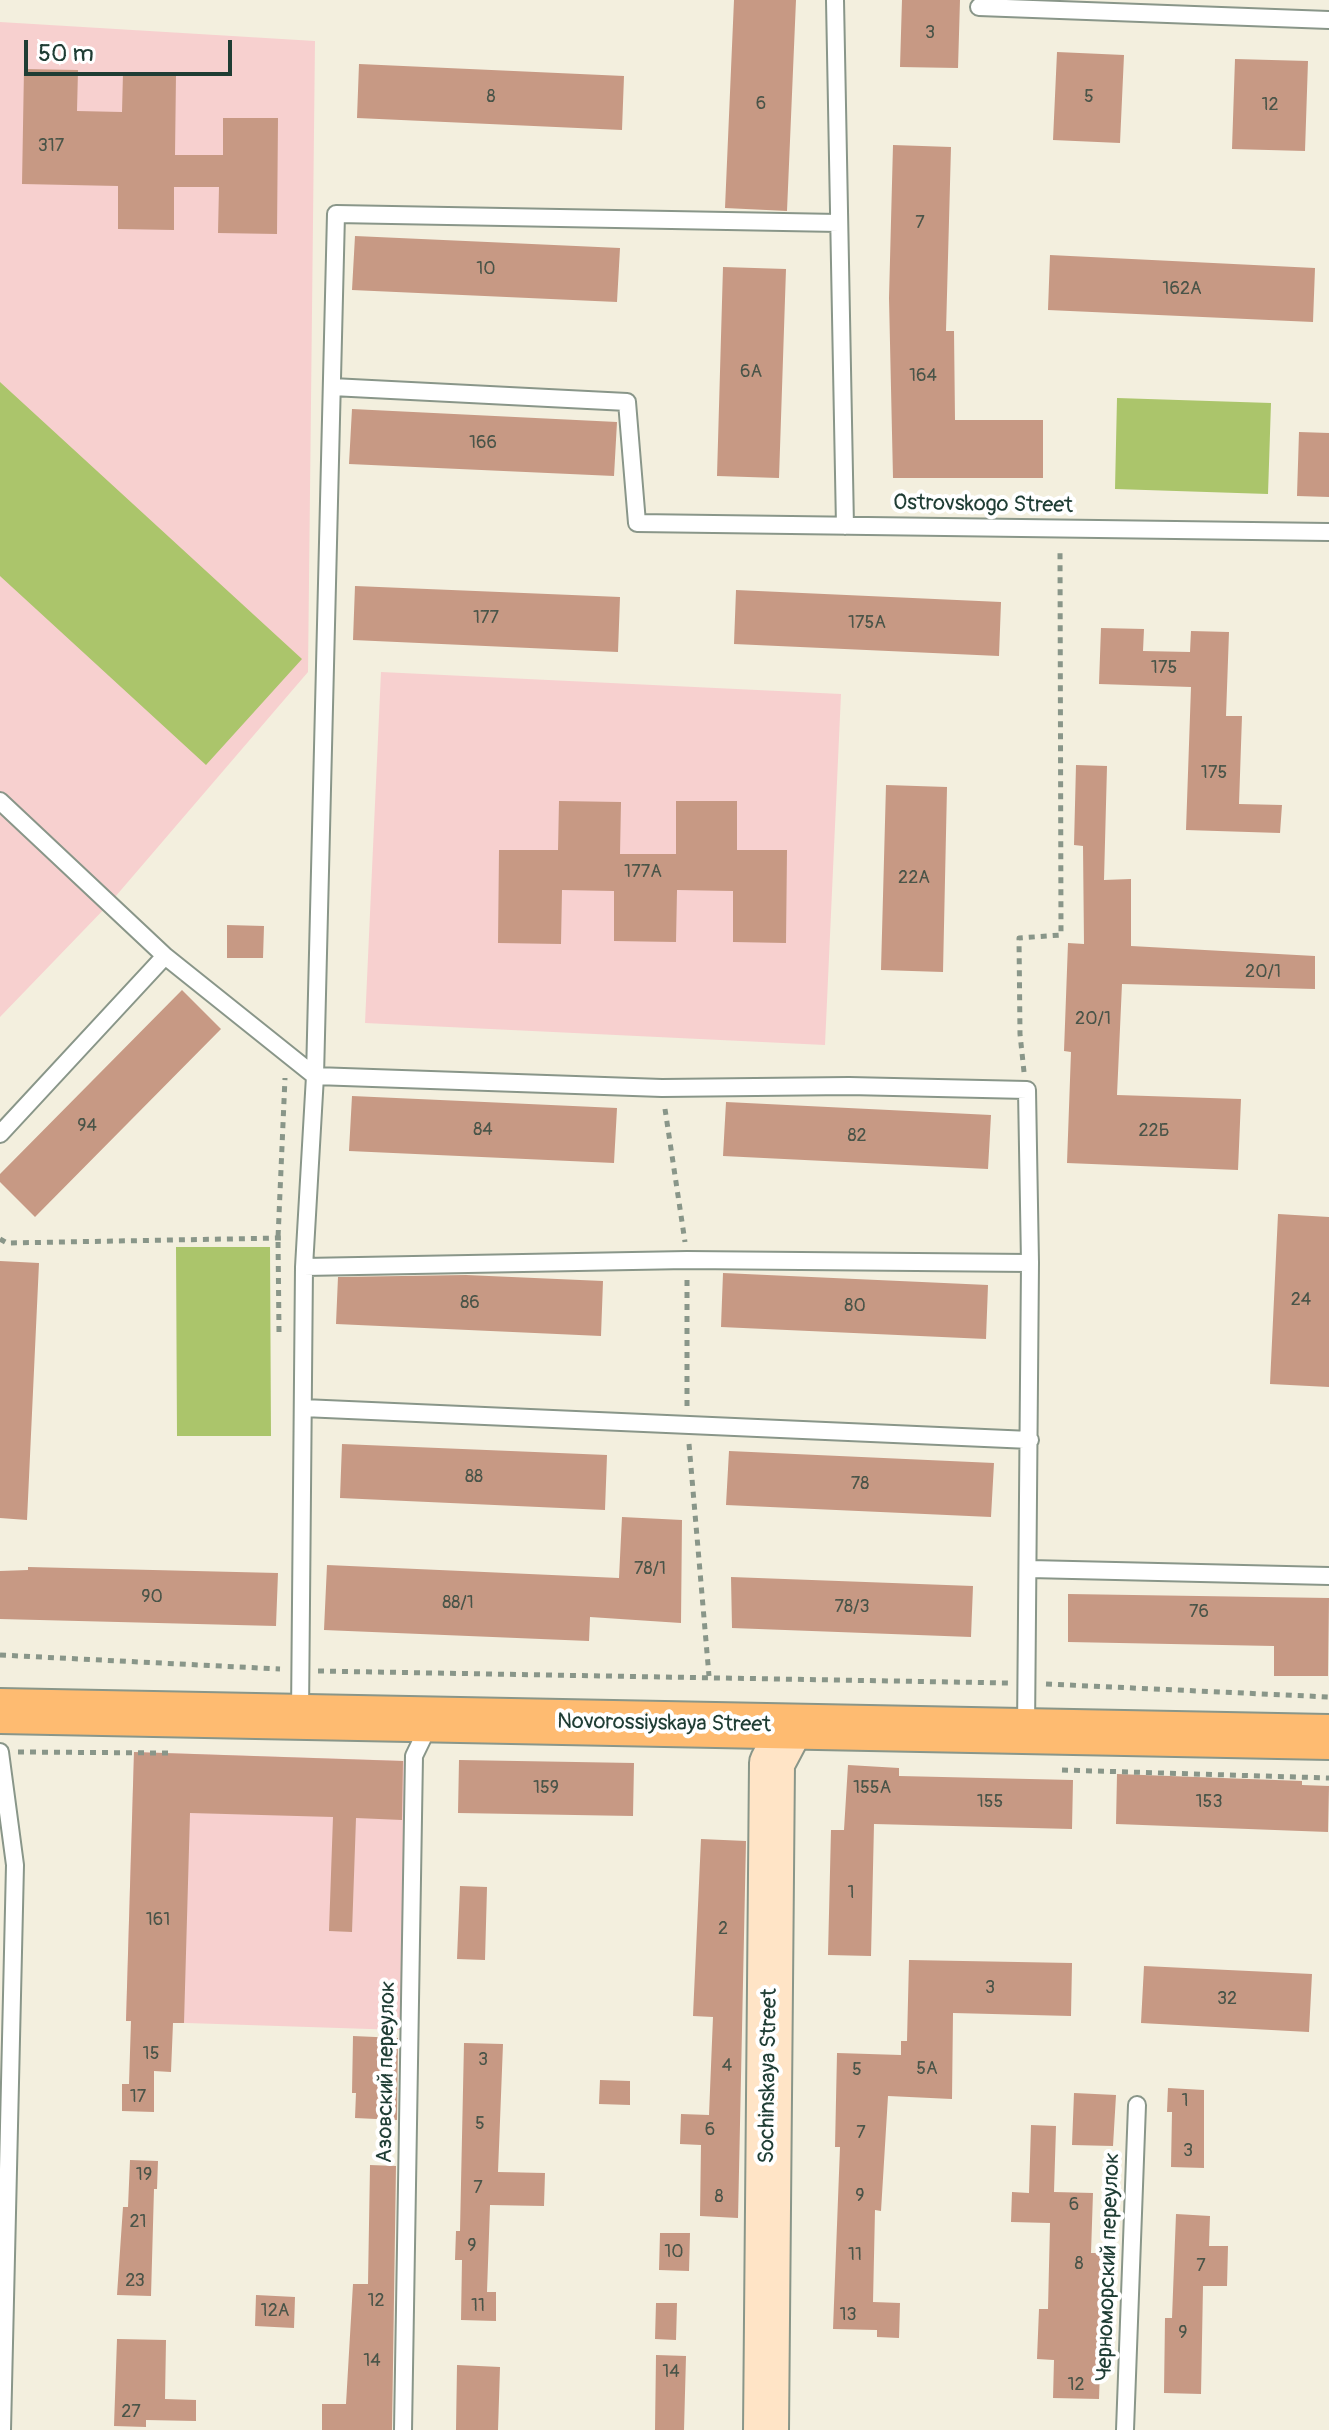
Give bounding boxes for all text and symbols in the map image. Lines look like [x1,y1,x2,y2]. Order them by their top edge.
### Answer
house number: 3 [925,22,935,44]
scale bar [28,24,236,74]
text: 50 m [38,39,94,68]
house number: 8 [486,86,496,108]
house number: 5 [1084,86,1094,108]
house number: 6 [756,93,766,115]
house number: 12 [1261,94,1279,116]
house number: 317 [38,135,64,157]
house number: 7 [915,212,925,234]
house number: 10 [476,258,496,280]
house number: 162А [1162,278,1202,300]
house number: 6А [740,361,762,383]
house number: 164 [909,365,937,387]
house number: 166 [469,432,497,454]
street label: Ostrovskogo Street [893,490,1073,520]
house number: 177 [473,607,499,629]
house number: 175А [848,612,886,634]
house number: 175 [1151,657,1177,679]
house number: 175 [1201,762,1227,784]
house number: 177А [624,861,662,883]
house number: 22А [898,867,930,889]
house number: 20/1 [1245,961,1281,983]
house number: 20/1 [1075,1008,1111,1030]
house number: 94 [77,1115,97,1137]
house number: 84 [473,1119,493,1141]
house number: 22Б [1139,1120,1169,1142]
house number: 82 [847,1125,867,1147]
house number: 24 [1291,1289,1311,1311]
house number: 86 [460,1292,480,1314]
house number: 80 [844,1295,866,1317]
house number: 88 [465,1466,483,1488]
house number: 78 [851,1473,869,1495]
house number: 78/1 [634,1558,666,1580]
house number: 90 [141,1586,163,1608]
house number: 88/1 [442,1592,474,1614]
house number: 78/3 [834,1596,870,1618]
house number: 76 [1189,1601,1209,1623]
street label: Novorossiyskaya Street [557,1709,771,1739]
house number: 159 [533,1777,559,1799]
house number: 155А [853,1777,891,1799]
house number: 155 [977,1791,1003,1813]
house number: 153 [1196,1791,1222,1813]
house number: 1 [847,1882,855,1904]
house number: 161 [146,1909,170,1931]
house number: 2 [718,1918,728,1940]
house number: 3 [985,1977,995,1999]
street label: Азовский переулок [372,1980,402,2164]
street label: Sochinskaya Street [754,1988,784,2164]
house number: 32 [1217,1988,1237,2010]
house number: 15 [143,2043,159,2065]
house number: 3 [478,2049,488,2071]
house number: 4 [722,2055,732,2077]
house number: 5А [916,2058,938,2080]
house number: 5 [852,2059,862,2081]
house number: 17 [130,2086,146,2108]
house number: 1 [1181,2090,1189,2112]
house number: 5 [475,2113,485,2135]
house number: 6 [705,2119,715,2141]
house number: 7 [856,2122,866,2144]
house number: 3 [1183,2140,1193,2162]
street label: Черноморский переулок [1092,2152,1126,2382]
house number: 19 [136,2164,152,2186]
house number: 7 [473,2177,483,2199]
house number: 9 [855,2185,865,2207]
house number: 8 [714,2186,724,2208]
house number: 6 [1069,2194,1079,2216]
house number: 21 [129,2211,147,2233]
house number: 9 [467,2235,477,2257]
house number: 10 [664,2241,684,2263]
house number: 11 [848,2244,862,2266]
house number: 8 [1074,2253,1084,2275]
house number: 7 [1196,2255,1206,2277]
house number: 23 [125,2270,145,2292]
house number: 12 [367,2290,385,2312]
house number: 11 [471,2295,485,2317]
house number: 12А [261,2300,289,2322]
house number: 13 [839,2304,857,2326]
house number: 9 [1178,2322,1188,2344]
house number: 14 [363,2350,381,2372]
house number: 14 [662,2361,680,2383]
house number: 12 [1067,2374,1085,2396]
house number: 27 [121,2401,141,2423]

